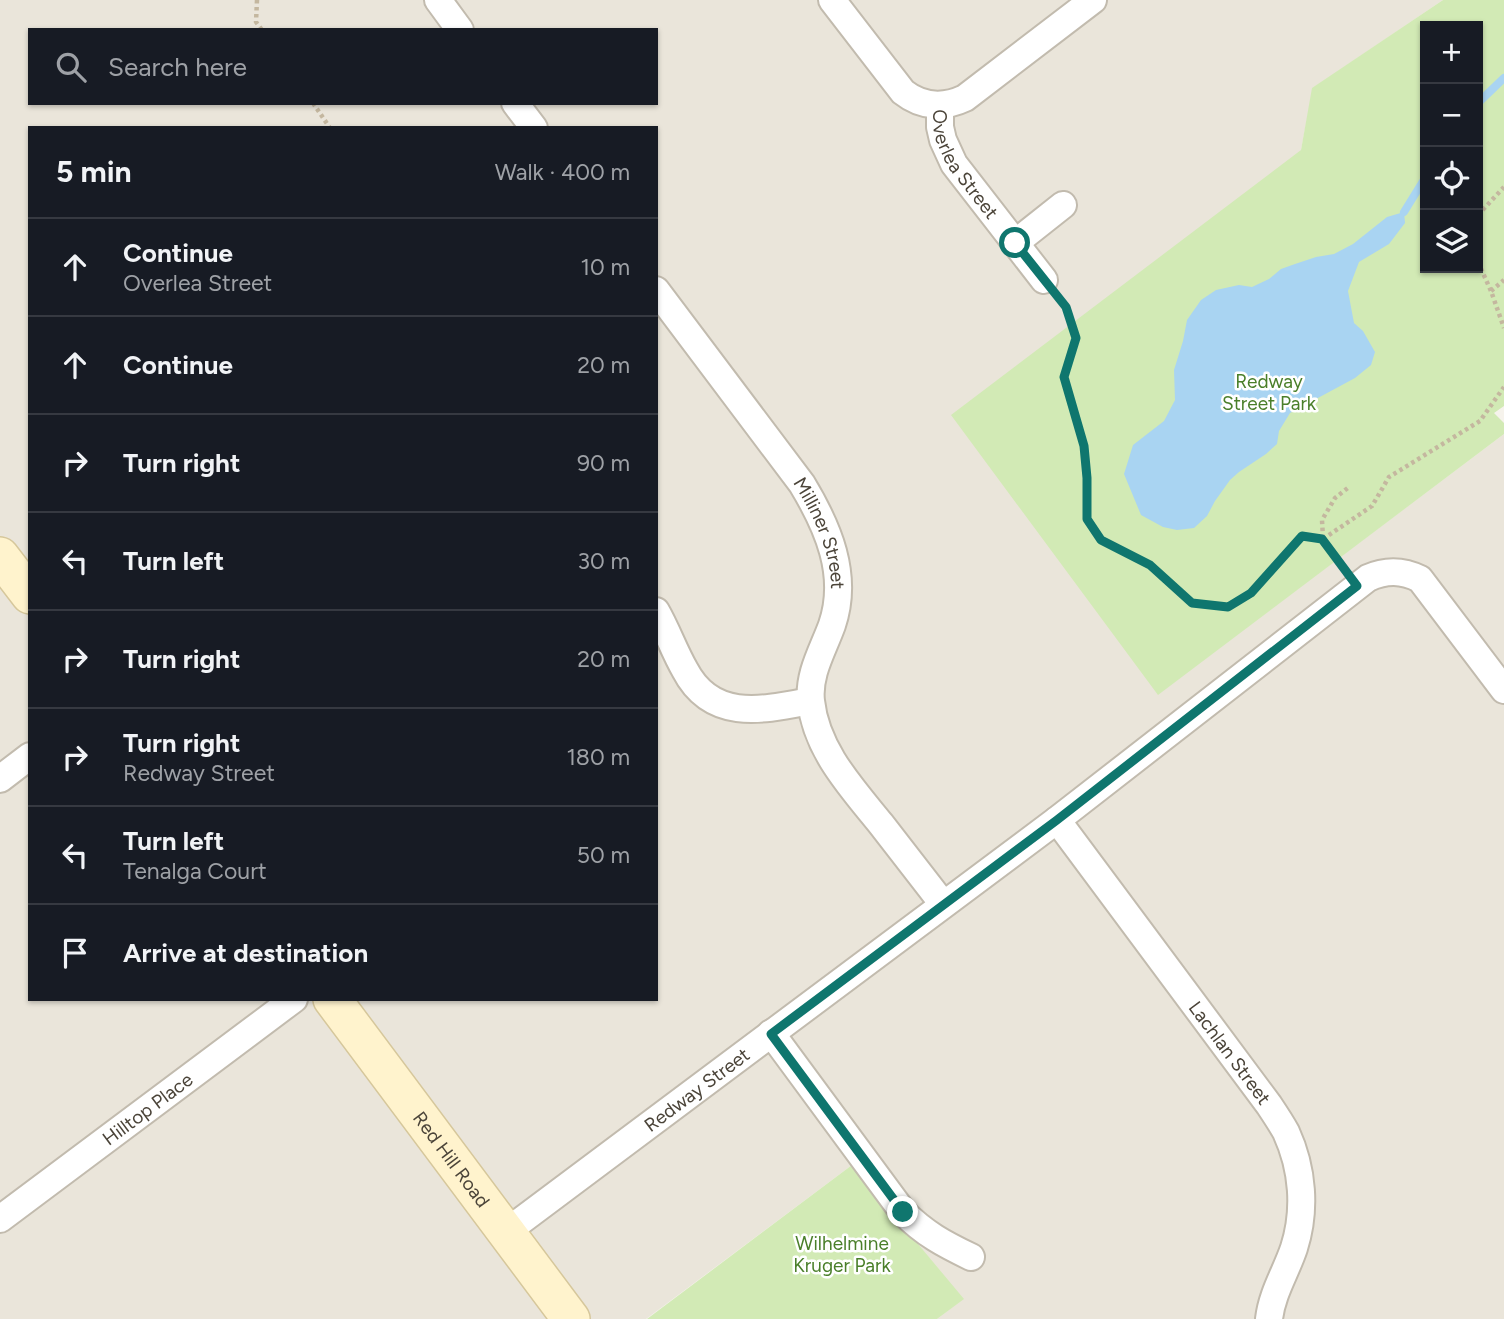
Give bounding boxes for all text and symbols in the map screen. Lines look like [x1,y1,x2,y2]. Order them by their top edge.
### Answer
map controls [1420,21,1483,273]
button: + [1420,21,1483,84]
search box [28,28,658,105]
icon: search [52,48,90,86]
text: Search here [108,51,247,83]
button: − [1420,84,1483,147]
street label: Overlea Street [928,109,1003,223]
button: locate [1420,147,1483,210]
text: 5 min [56,153,132,190]
text: Walk · 400 m [495,158,630,186]
button: layers [1420,210,1483,273]
route start [999,227,1030,258]
text: Continue [123,237,233,269]
icon: ahead [56,248,94,286]
text: 10 m [581,253,630,281]
text: Overlea Street [123,269,272,297]
icon: ahead [56,346,94,384]
text: Continue [123,349,233,381]
text: 20 m [577,351,630,379]
park label: Redway Street Park [1222,370,1317,415]
icon: right [56,444,94,482]
text: Turn right [123,447,240,479]
text: 90 m [577,449,630,477]
street label: Milliner Street [789,473,849,589]
icon: left [56,542,94,580]
text: Turn left [123,545,224,577]
text: 30 m [577,547,630,575]
icon: right [56,640,94,678]
text: Turn right [123,643,240,675]
text: 20 m [577,645,630,673]
text: Turn right [123,727,240,759]
icon: right [56,738,94,776]
text: 180 m [566,743,630,771]
text: Redway Street [123,759,275,787]
text: Turn left [123,825,224,857]
icon: left [56,836,94,874]
text: 50 m [577,841,630,869]
text: Tenalga Court [123,857,267,885]
icon: arrive [56,934,94,972]
text: Arrive at destination [123,937,368,969]
street label: Lachlan Street [1184,997,1276,1109]
street label: Redway Street [640,1043,754,1137]
street label: Hilltop Place [98,1068,197,1150]
street label: Red Hill Road [408,1107,495,1212]
route end [887,1196,918,1227]
park label: Wilhelmine Kruger Park [793,1232,891,1277]

